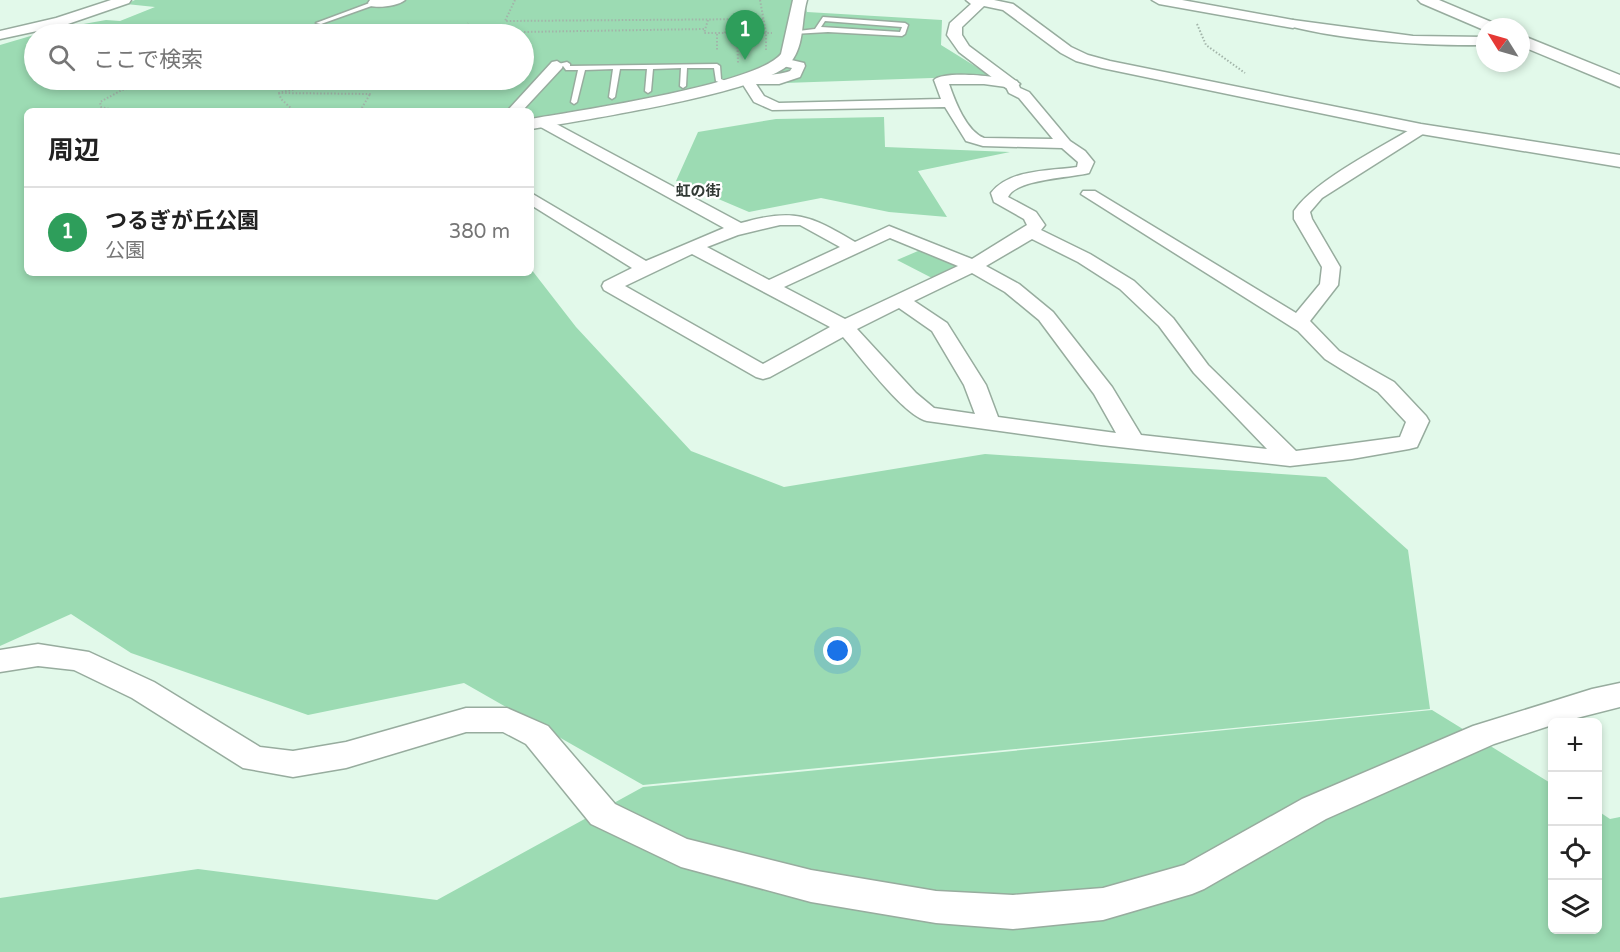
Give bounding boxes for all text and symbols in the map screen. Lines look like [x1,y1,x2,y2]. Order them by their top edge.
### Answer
pin: 1 [726,10,764,60]
north arrow [1476,18,1530,72]
search box [24,24,534,90]
icon: search [45,41,78,74]
text: ここで検索 [93,47,203,73]
text: 周辺 [48,135,100,166]
district label: 虹の街 [675,182,721,200]
text: つるぎが丘公園 [105,208,259,234]
text: 1 [61,220,74,244]
text: 380 m [449,220,510,244]
text: 公園 [105,239,145,263]
your location [823,636,852,665]
map controls [1548,718,1602,934]
button: + [1548,718,1602,772]
button: − [1548,772,1602,826]
button: locate [1548,826,1602,880]
button: layers [1548,880,1602,934]

